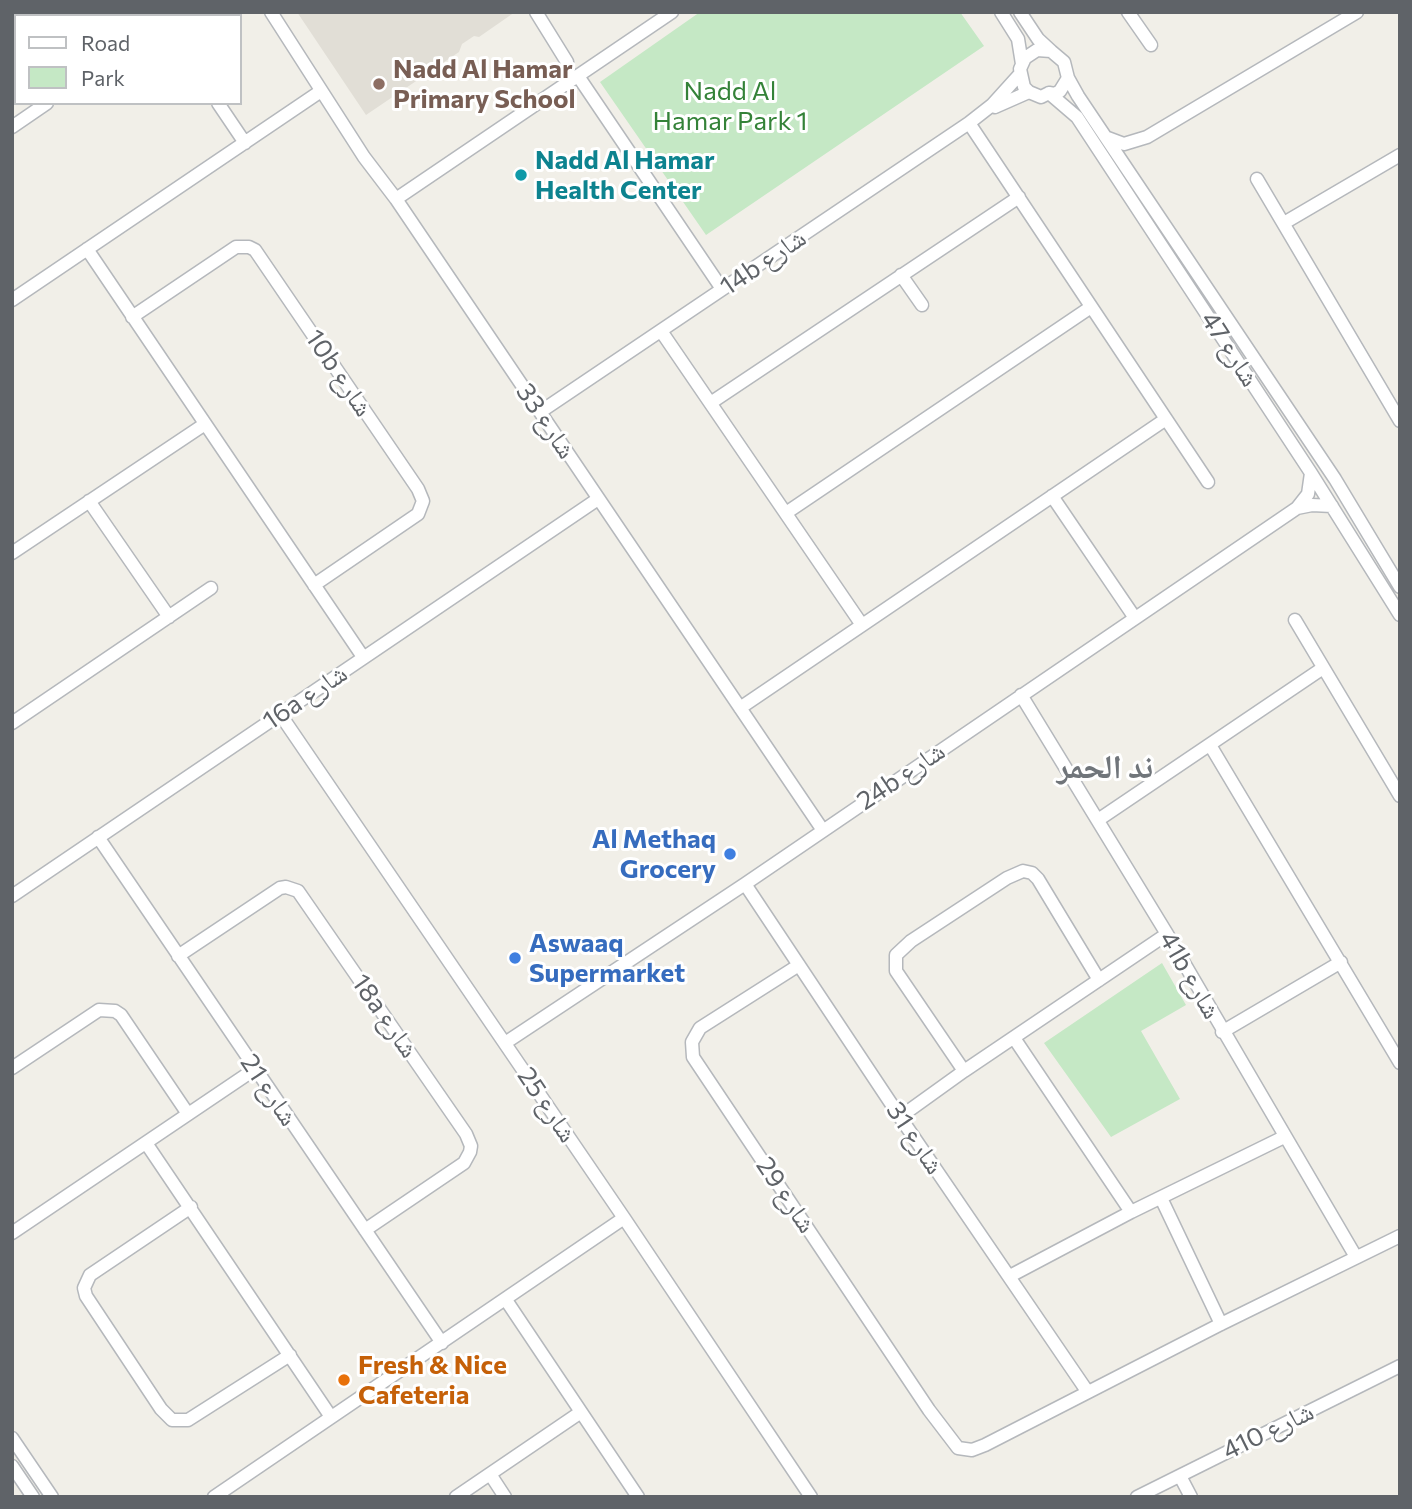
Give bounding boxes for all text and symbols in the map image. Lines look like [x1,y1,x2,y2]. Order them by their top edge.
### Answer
legend [14,14,242,105]
text: Road [81,30,130,55]
place label: Nadd Al Hamar Primary School [393,53,576,114]
text: Park [81,65,125,90]
park label: Nadd Al Hamar Park 1 [652,75,808,136]
marker: Nadd Al Hamar Primary School [371,76,387,92]
place label: Nadd Al Hamar Health Center [535,144,715,206]
marker: Nadd Al Hamar Health Center [513,167,529,183]
street label: 14b شارع [714,222,812,302]
street label: شارع 47 [1194,306,1266,392]
street label: 10b شارع [299,324,379,422]
street label: شارع 33 [510,377,582,465]
street label: 16a شارع [257,658,353,736]
street label: 24b شارع [851,735,951,817]
district label: ند الحمر [1057,747,1153,787]
place label: Al Methaq Grocery [592,823,716,884]
marker: Al Methaq Grocery [722,846,738,862]
street label: 41b شارع [1153,926,1227,1024]
place label: Aswaaq Supermarket [529,927,685,988]
marker: Aswaaq Supermarket [507,950,523,966]
street label: 18a شارع [345,968,425,1064]
street label: شارع 21 [234,1048,304,1132]
street label: شارع 25 [511,1062,583,1148]
street label: شارع 31 [880,1096,950,1180]
street label: شارع 29 [749,1151,823,1239]
place label: Fresh & Nice Cafeteria [358,1349,507,1410]
marker: Fresh & Nice Cafeteria [336,1372,352,1388]
street label: شارع 410 [1217,1396,1319,1466]

